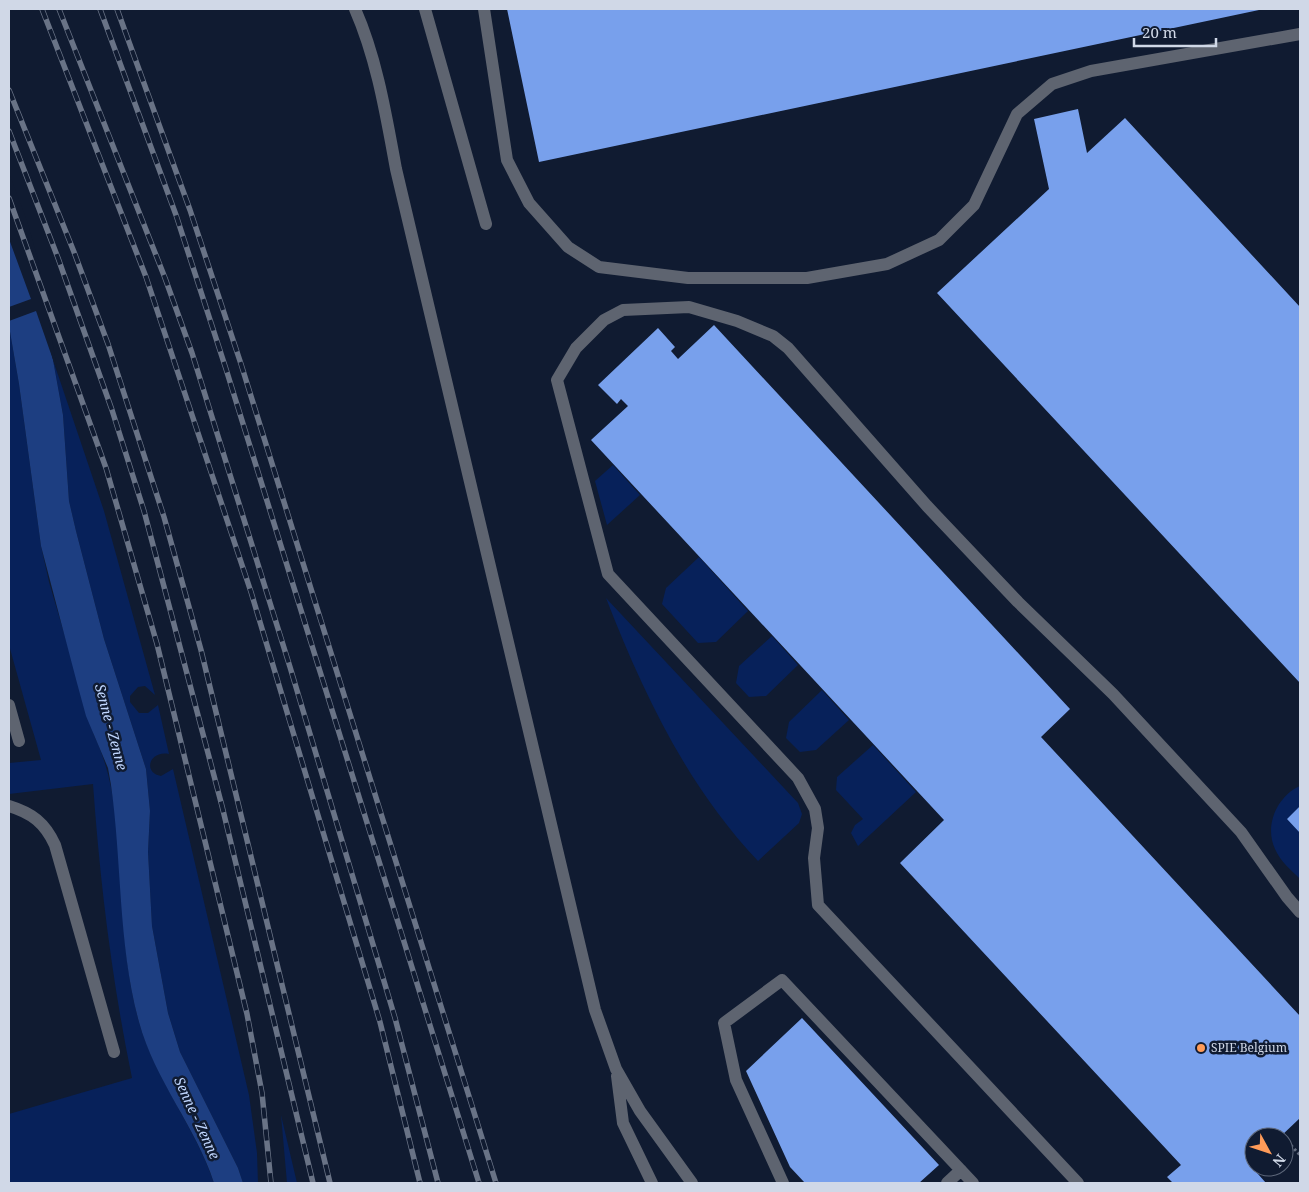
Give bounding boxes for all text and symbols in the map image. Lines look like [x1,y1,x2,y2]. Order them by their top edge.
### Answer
scale bar [1134,15,1216,47]
text: 20 m [1142,22,1177,42]
water label: Senne - Zenne [91,681,132,772]
place label: SPIE Belgium [1211,1039,1287,1056]
marker: SPIE Belgium [1195,1042,1207,1054]
water label: Senne - Zenne [170,1074,225,1162]
north arrow [1244,1127,1294,1177]
text: N [1269,1150,1290,1171]

